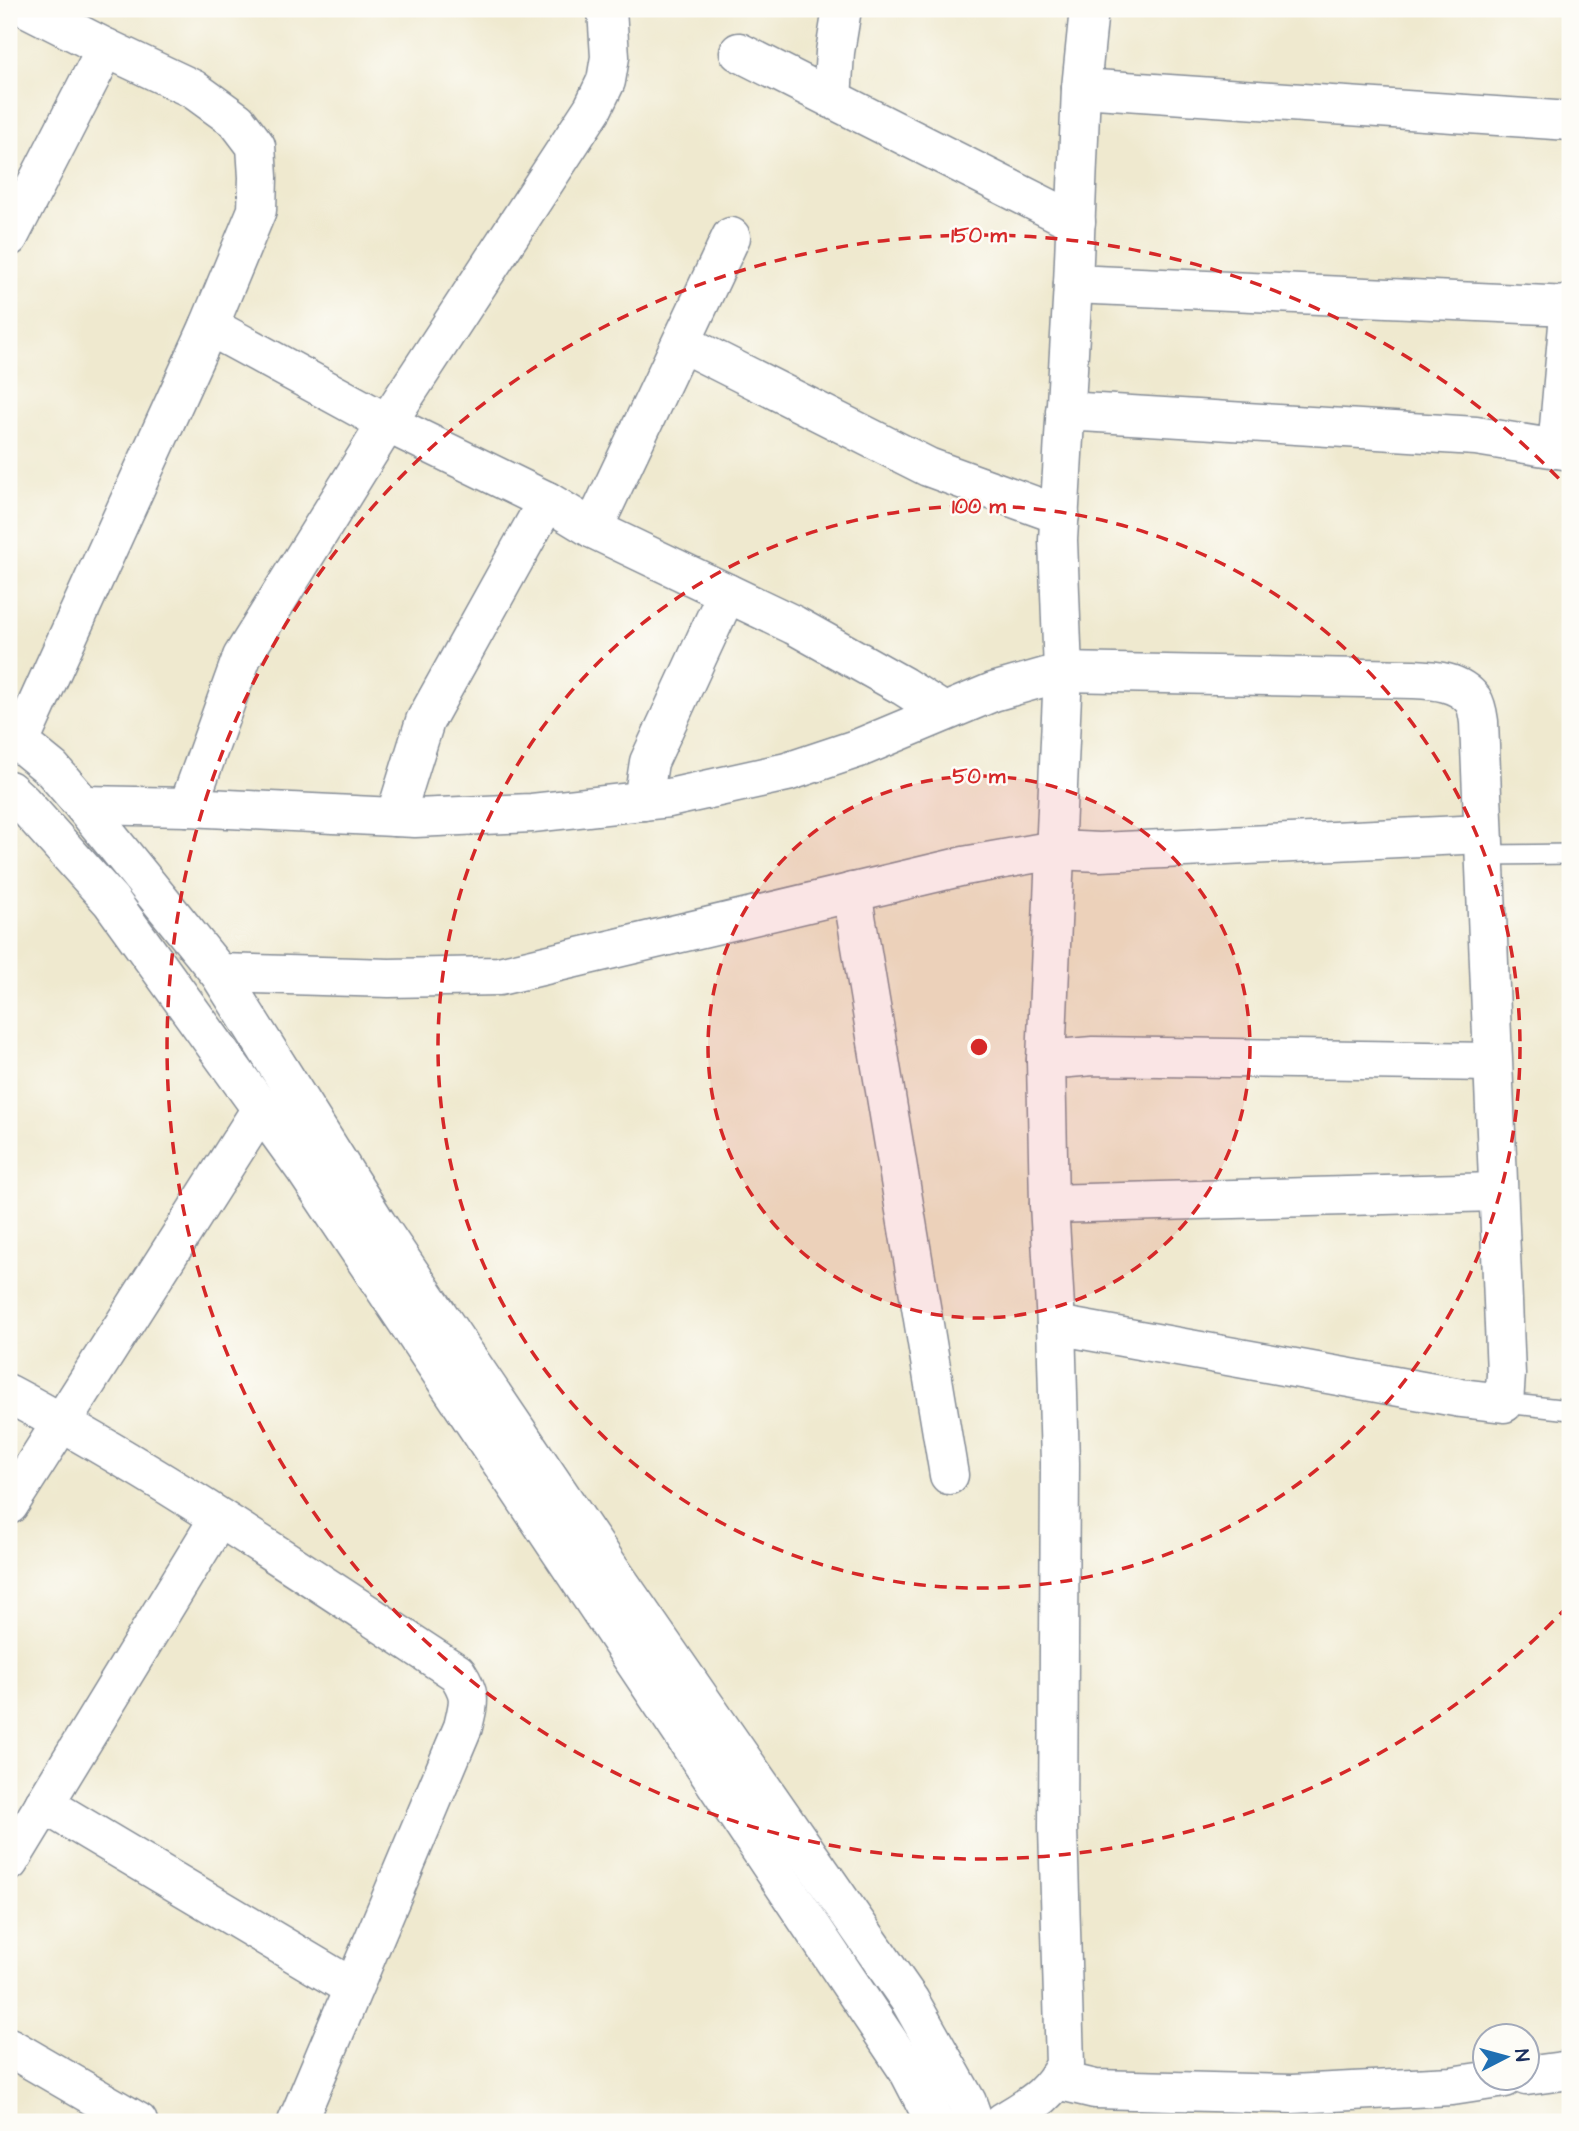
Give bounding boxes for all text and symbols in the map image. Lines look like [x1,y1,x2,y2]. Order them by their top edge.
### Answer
text: 150 m [951,221,1007,250]
text: 100 m [952,492,1007,521]
text: 50 m [953,762,1006,791]
centre of rings [967,1035,991,1059]
north arrow [1470,2022,1540,2092]
text: N [1507,2048,1535,2063]

